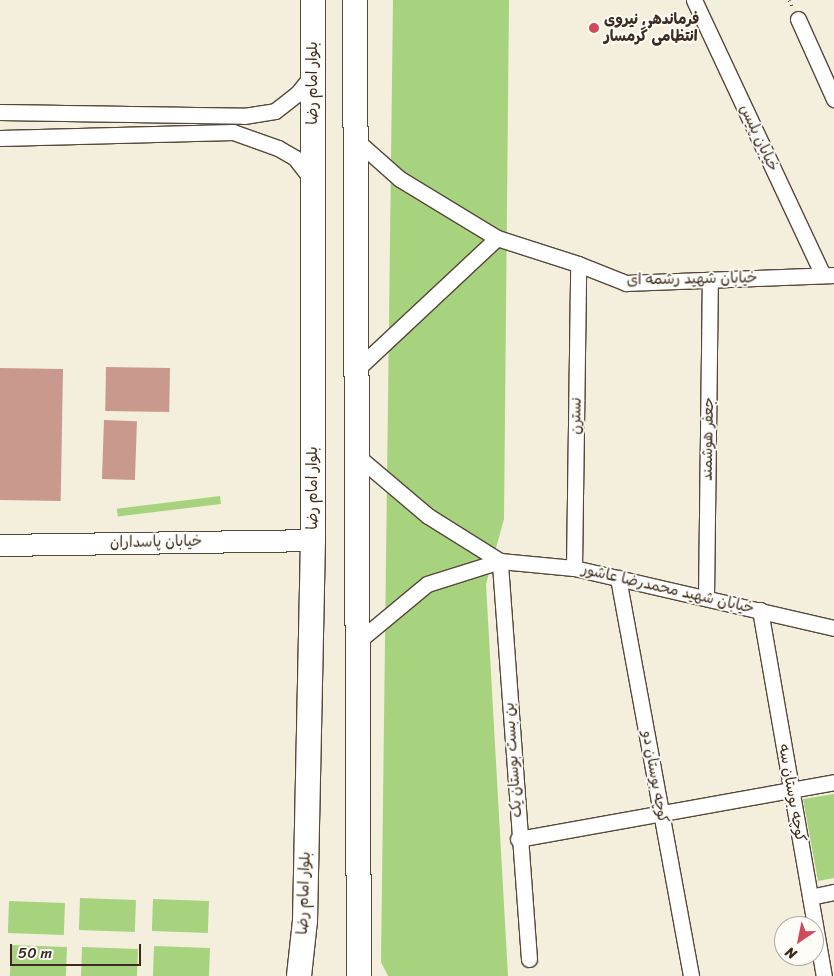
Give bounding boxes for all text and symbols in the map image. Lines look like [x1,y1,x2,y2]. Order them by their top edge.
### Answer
place label: فرماندهی نیروی انتظامی گرمسار [604,10,699,45]
marker: فرماندهی نیروی انتظامی گرمسار [588,22,600,34]
street label: بلوار امام رضا [304,41,322,125]
street label: خیابان پلیس [736,102,782,174]
street label: خیابان شهید رشمه ای [626,269,758,289]
street label: نسترن [567,397,585,435]
street label: جعفر هوشمند [698,397,718,481]
street label: بلوار امام رضا [304,446,322,530]
street label: خیابان پاسداران [110,532,202,552]
street label: خیابان شهید محمدرضا عاشور [580,560,756,618]
street label: بن بست بوستان یک [500,702,526,818]
street label: کوچه بوستان دو [638,729,672,825]
street label: کوچه بوستان سه [775,743,809,843]
street label: بلوار امام رضا [294,851,314,935]
north arrow [774,916,824,966]
scale bar [12,934,144,966]
text: 50 m [18,940,52,966]
text: N [780,940,802,966]

